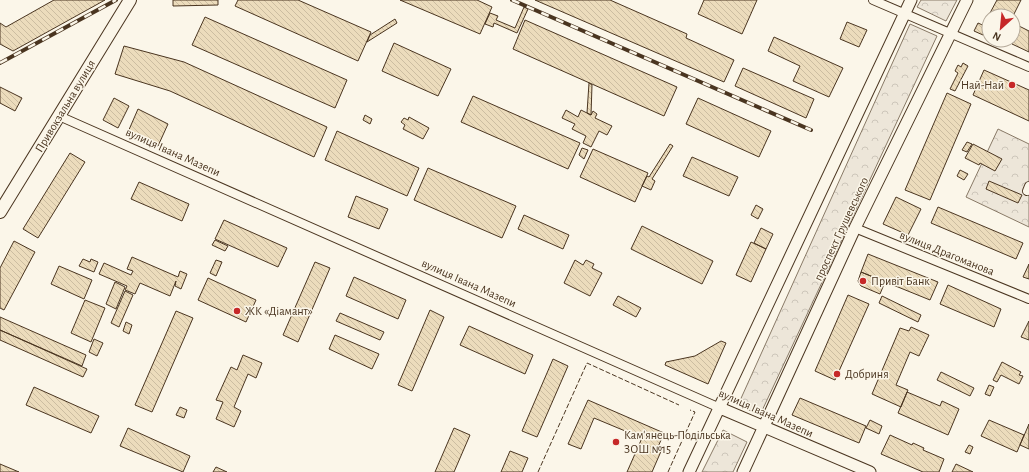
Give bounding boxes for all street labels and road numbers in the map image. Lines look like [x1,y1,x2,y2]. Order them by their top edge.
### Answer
street label: Привокзальна вулиця [33,58,98,155]
street label: вулиця Івана Мазепи [123,126,222,179]
street label: проспект Грушевського [812,175,871,283]
street label: вулиця Драгоманова [898,229,996,279]
street label: вулиця Івана Мазепи [419,257,518,310]
street label: вулиця Івана Мазепи [716,387,815,440]

